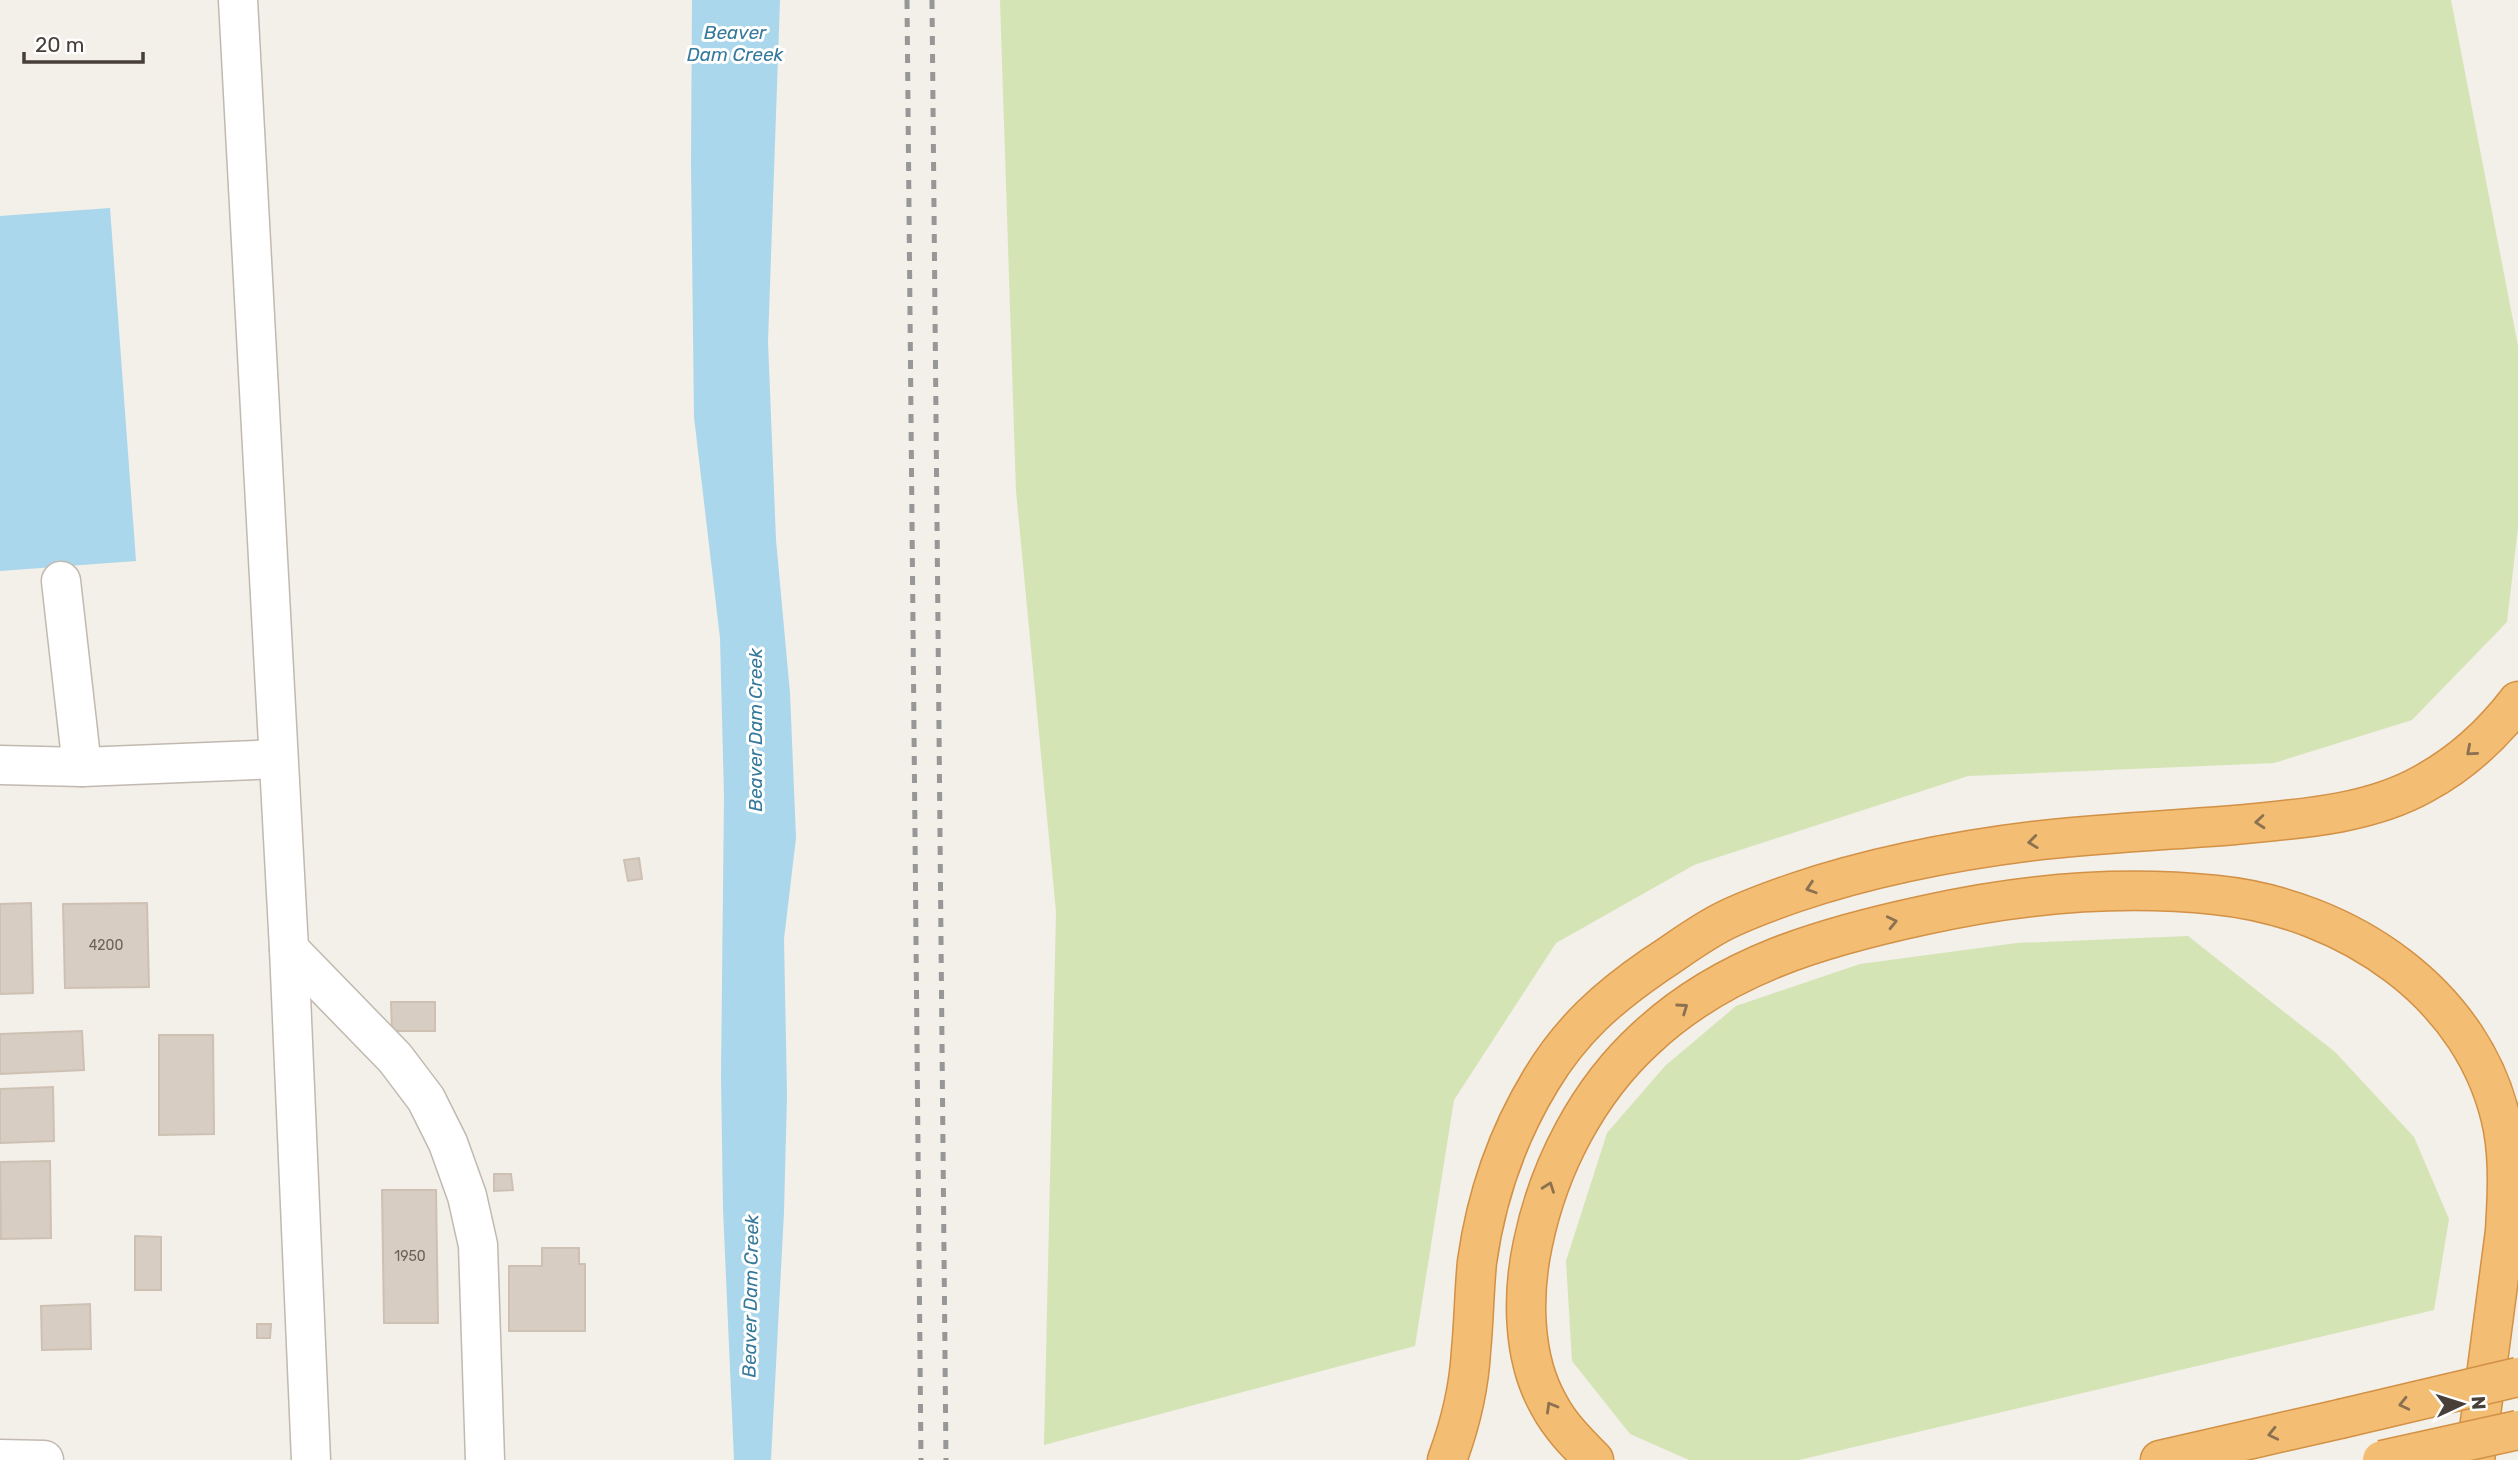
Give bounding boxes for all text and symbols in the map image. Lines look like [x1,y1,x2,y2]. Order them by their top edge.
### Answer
scale bar [24,21,144,65]
water label: Beaver Dam Creek [687,21,784,66]
text: 20 m [35,32,84,57]
water label: Beaver Dam Creek [744,648,767,812]
one-way arrow [2467,743,2480,755]
one-way arrow [2254,814,2265,829]
one-way arrow [2028,834,2039,849]
one-way arrow [1805,880,1818,894]
one-way arrow [1886,916,1898,930]
house number: 4200 [89,937,123,954]
one-way arrow [1675,1004,1688,1016]
one-way arrow [1541,1181,1555,1193]
water label: Beaver Dam Creek [738,1214,763,1378]
house number: 1950 [394,1248,426,1265]
north arrow [2427,1369,2497,1439]
one-way arrow [2398,1395,2410,1410]
text: N [2467,1395,2490,1410]
one-way arrow [1546,1402,1559,1415]
one-way arrow [2267,1426,2279,1440]

